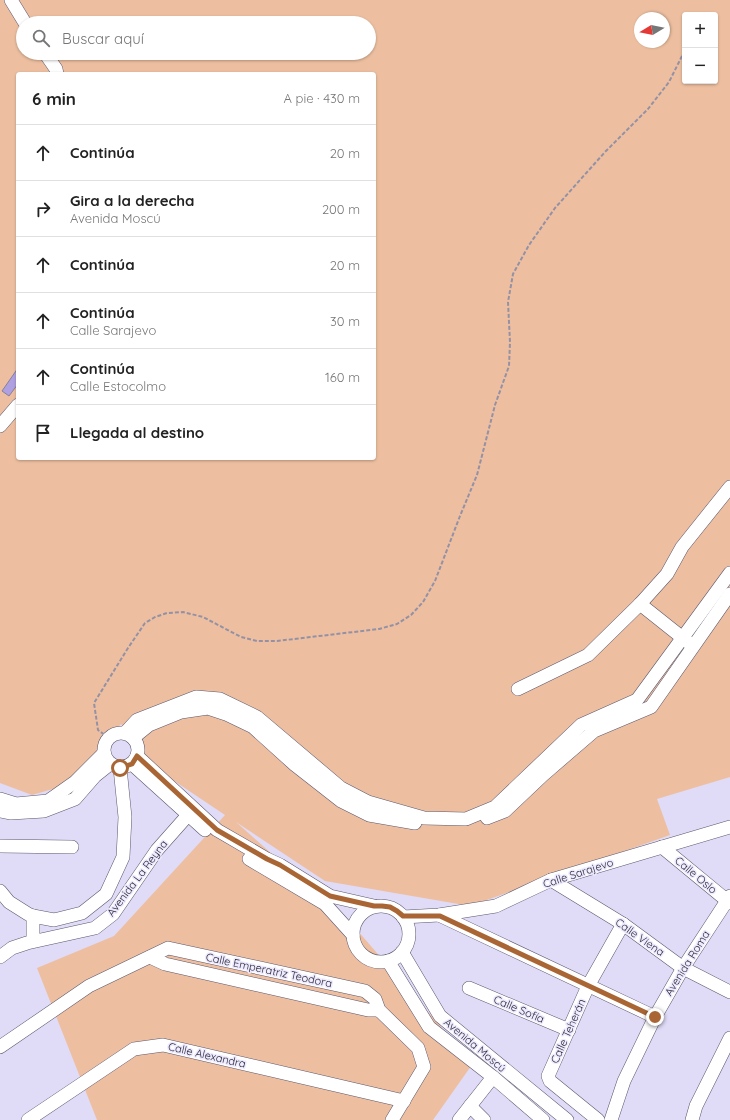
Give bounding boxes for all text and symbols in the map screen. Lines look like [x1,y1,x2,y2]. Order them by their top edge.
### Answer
north arrow [634,12,670,48]
map controls [682,12,718,84]
button: + [682,12,718,48]
search box [16,16,376,60]
icon: search [30,27,52,49]
text: Buscar aquí [62,29,144,48]
button: − [682,48,718,84]
text: 6 min [32,88,76,109]
text: A pie · 430 m [284,90,360,106]
icon: ahead [32,142,54,164]
text: Continúa [70,143,135,162]
text: 20 m [330,145,360,161]
text: Gira a la derecha [70,191,195,210]
icon: right [32,198,54,220]
text: 200 m [322,201,360,217]
text: Avenida Moscú [70,210,161,226]
icon: ahead [32,254,54,276]
text: Continúa [70,255,135,274]
text: 20 m [330,257,360,273]
text: Continúa [70,303,135,322]
icon: ahead [32,310,54,332]
text: 30 m [330,313,360,329]
text: Calle Sarajevo [70,322,156,338]
text: Continúa [70,359,135,378]
icon: ahead [32,366,54,388]
text: 160 m [325,369,360,385]
text: Calle Estocolmo [70,378,166,394]
icon: arrive [32,422,54,444]
text: Llegada al destino [70,423,204,442]
route start [111,759,129,777]
street label: Avenida La Reyna [104,837,170,919]
street label: Calle Oslo [672,853,720,897]
street label: Calle Sarajevo [541,855,615,891]
street label: Calle Viena [613,915,667,959]
street label: Avenida Roma [661,928,713,998]
street label: Calle Emperatriz Teodora [205,950,333,990]
street label: Calle Sofía [491,992,547,1026]
street label: Calle Teherán [548,997,588,1065]
route end [646,1008,664,1026]
street label: Avenida Moscú [441,1015,509,1075]
street label: Calle Alexandra [167,1039,247,1071]

